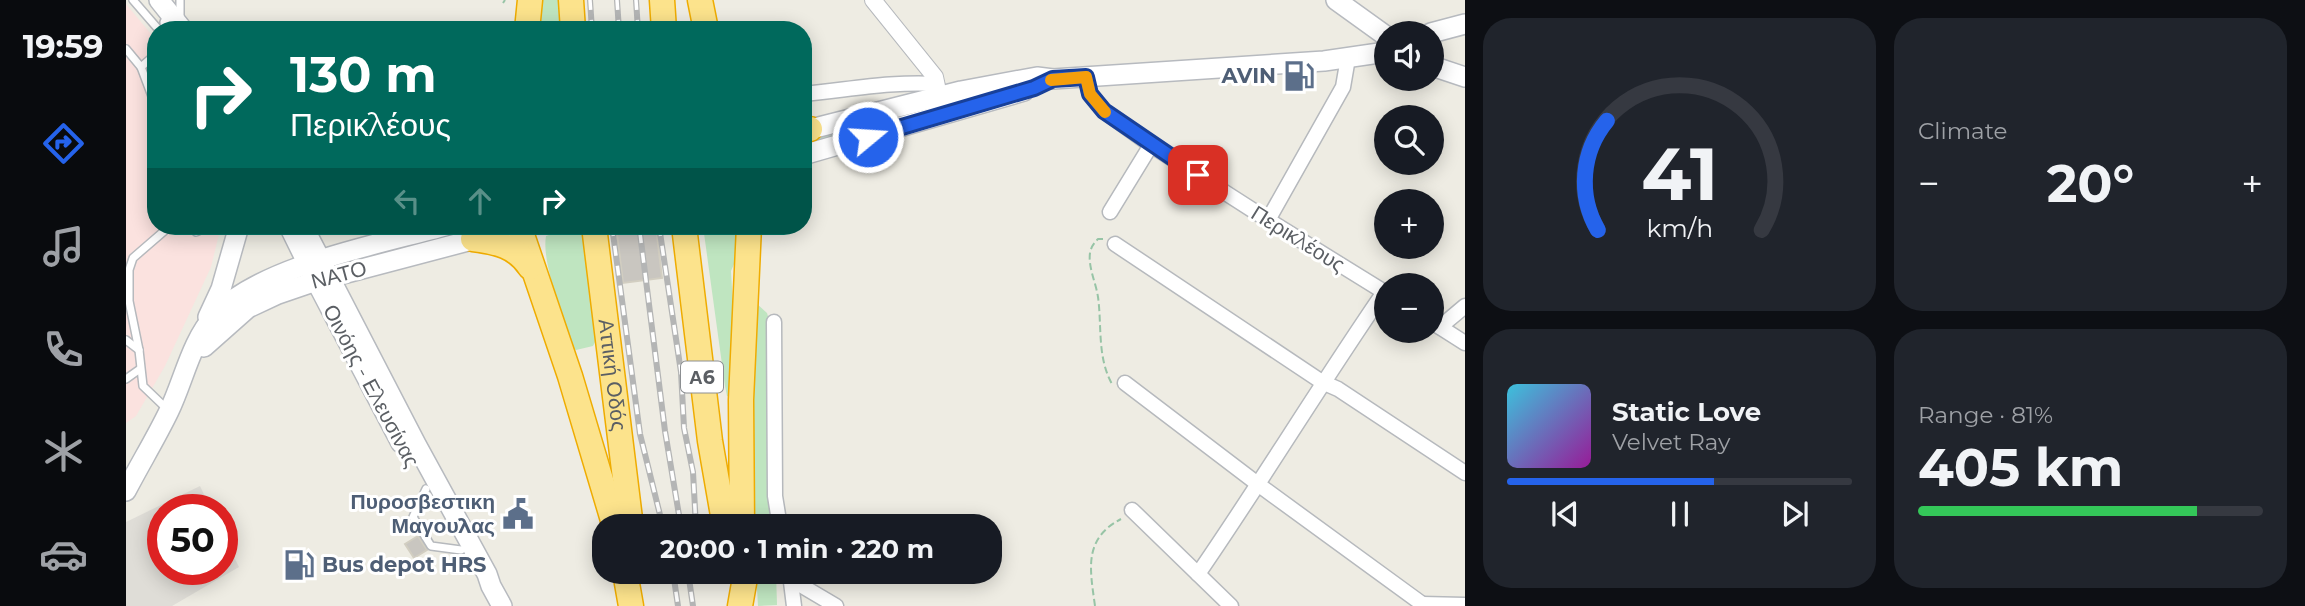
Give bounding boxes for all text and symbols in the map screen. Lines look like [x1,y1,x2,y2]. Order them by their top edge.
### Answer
map controls [1374,21,1444,343]
button: sound [1374,21,1444,91]
text: 19:59 [23,27,103,66]
text: 130 m [290,45,437,104]
icon: right [175,49,266,140]
fuel station icon: AVIN [1282,59,1316,93]
place label: AVIN [1221,63,1276,88]
position arrow [831,100,905,174]
text: Περικλέους [290,105,451,144]
button: search [1374,105,1444,175]
text: Climate [1918,117,2007,145]
icon: directions [39,119,88,168]
text: 41 [1641,131,1718,219]
pin [1168,145,1228,205]
text: 20° [2047,152,2134,215]
icon: arrive [1179,156,1217,194]
text: − [1918,160,1940,207]
text: + [2241,160,2263,207]
icon: left [388,182,426,220]
icon: ahead [461,182,499,220]
icon: right [534,182,572,220]
button: + [1374,189,1444,259]
street label: Περικλέους [1247,200,1350,277]
text: km/h [1646,213,1713,243]
icon: music [39,222,88,271]
street label: ΝΑΤΟ [308,255,369,294]
button: − [1374,273,1444,343]
street label: Οινόης - Ελευσίνας [318,300,425,471]
street label: Αττική Οδός [594,317,632,432]
icon: phone [39,325,88,374]
road number: Α6 [681,362,723,392]
text: Static Love [1612,396,1761,428]
text: Range · 81% [1918,401,2053,429]
icon: climate [39,427,88,476]
text: Velvet Ray [1612,428,1730,456]
text: 405 km [1918,436,2123,499]
place label: Πυροσβεστικη Μαγουλας [351,489,495,538]
speed limit sign: 50 [147,494,238,585]
icon: previous [1546,495,1584,533]
icon: pause [1661,495,1699,533]
icon: next [1776,495,1814,533]
public building icon: Πυροσβεστικη Μαγουλας [501,497,535,531]
icon: car [39,530,88,579]
text: 20:00 · 1 min · 220 m [660,533,934,565]
fuel station icon: Bus depot HRS [282,548,316,582]
place label: Bus depot HRS [322,552,487,577]

